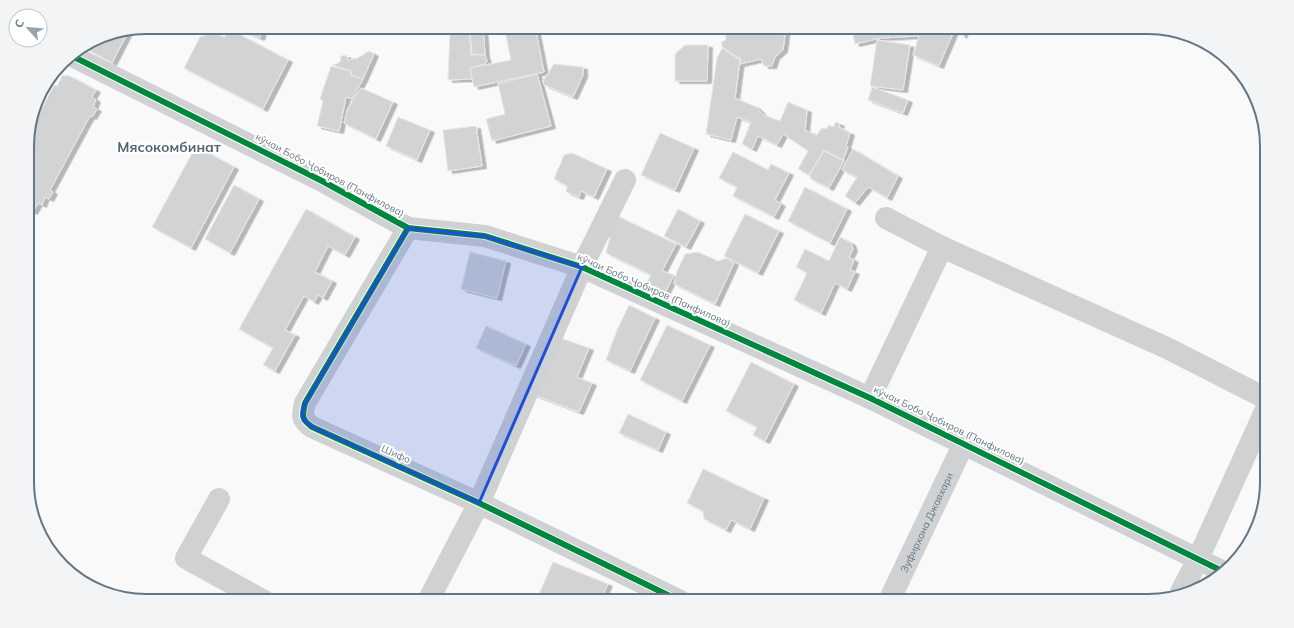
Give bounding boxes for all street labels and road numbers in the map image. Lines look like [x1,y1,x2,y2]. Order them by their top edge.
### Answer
street label: кӯчаи Бобо Ҷобиров (Панфилова) [253,130,407,220]
street label: кӯчаи Бобо Ҷобиров (Панфилова) [575,250,733,330]
street label: кӯчаи Бобо Ҷобиров (Панфилова) [871,383,1027,467]
street label: Шифо [379,442,413,466]
street label: Зуфирхона Джавхари [897,470,956,575]

